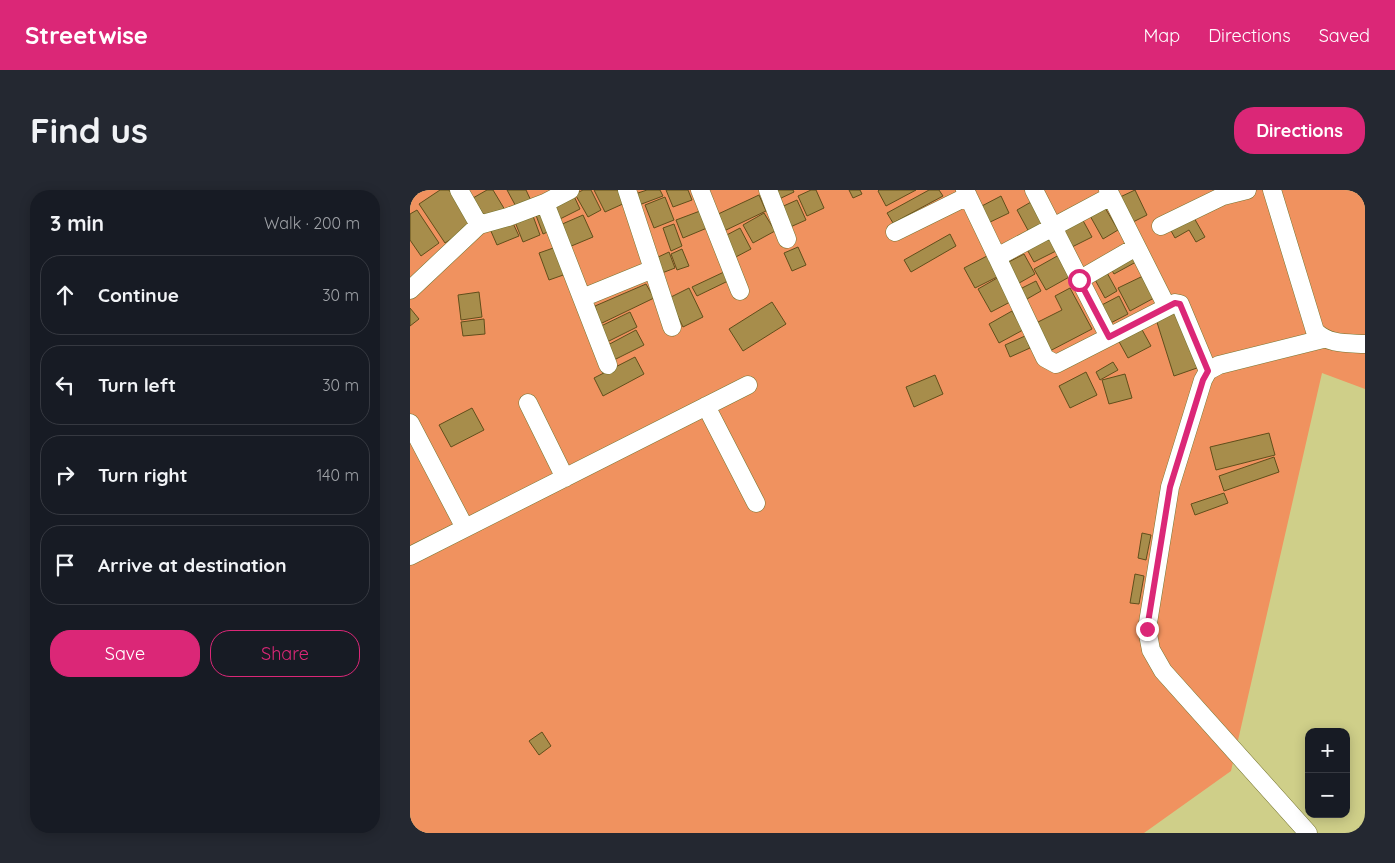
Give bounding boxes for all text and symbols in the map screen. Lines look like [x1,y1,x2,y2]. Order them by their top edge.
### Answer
text: Streetwise [25,20,148,50]
text: Map [1143,24,1180,47]
text: Directions [1208,24,1291,47]
text: Saved [1319,24,1370,47]
button: Directions [1234,107,1365,154]
text: Find us [30,108,148,152]
text: 3 min [50,210,104,236]
text: Walk · 200 m [264,213,360,233]
route start [1068,269,1091,292]
icon: ahead [51,281,79,309]
text: Continue [98,283,179,307]
text: 30 m [322,285,359,305]
icon: left [51,371,79,399]
text: Turn left [98,373,176,397]
text: 30 m [322,375,359,395]
icon: right [51,461,79,489]
text: Turn right [98,463,187,487]
text: 140 m [316,465,359,485]
icon: arrive [51,551,79,579]
text: Arrive at destination [98,553,287,577]
route end [1136,618,1159,641]
button: Save [50,630,200,677]
button: Share [210,630,360,677]
map controls [1305,728,1350,818]
button: + [1305,728,1350,773]
button: − [1305,773,1350,818]

